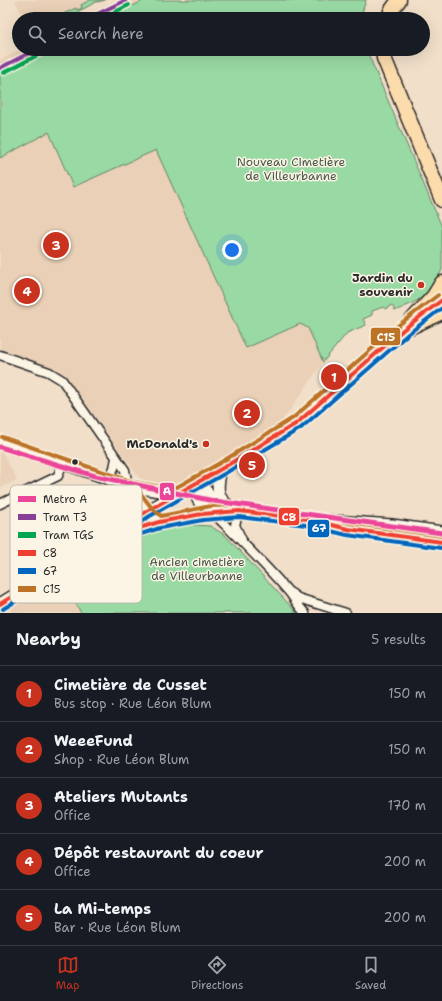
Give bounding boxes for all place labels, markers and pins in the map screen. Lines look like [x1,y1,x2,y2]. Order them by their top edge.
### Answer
pin: 3 [43,230,69,260]
place label: Jardin du souvenir [352,270,414,300]
pin: 4 [14,276,40,306]
marker: Jardin du souvenir [416,280,426,290]
pin: 1 [321,362,347,392]
pin: 2 [234,398,260,428]
place label: McDonald's [126,436,198,452]
marker: McDonald's [201,439,211,449]
pin: 5 [239,450,265,480]
unlabelled marker [70,457,80,467]

